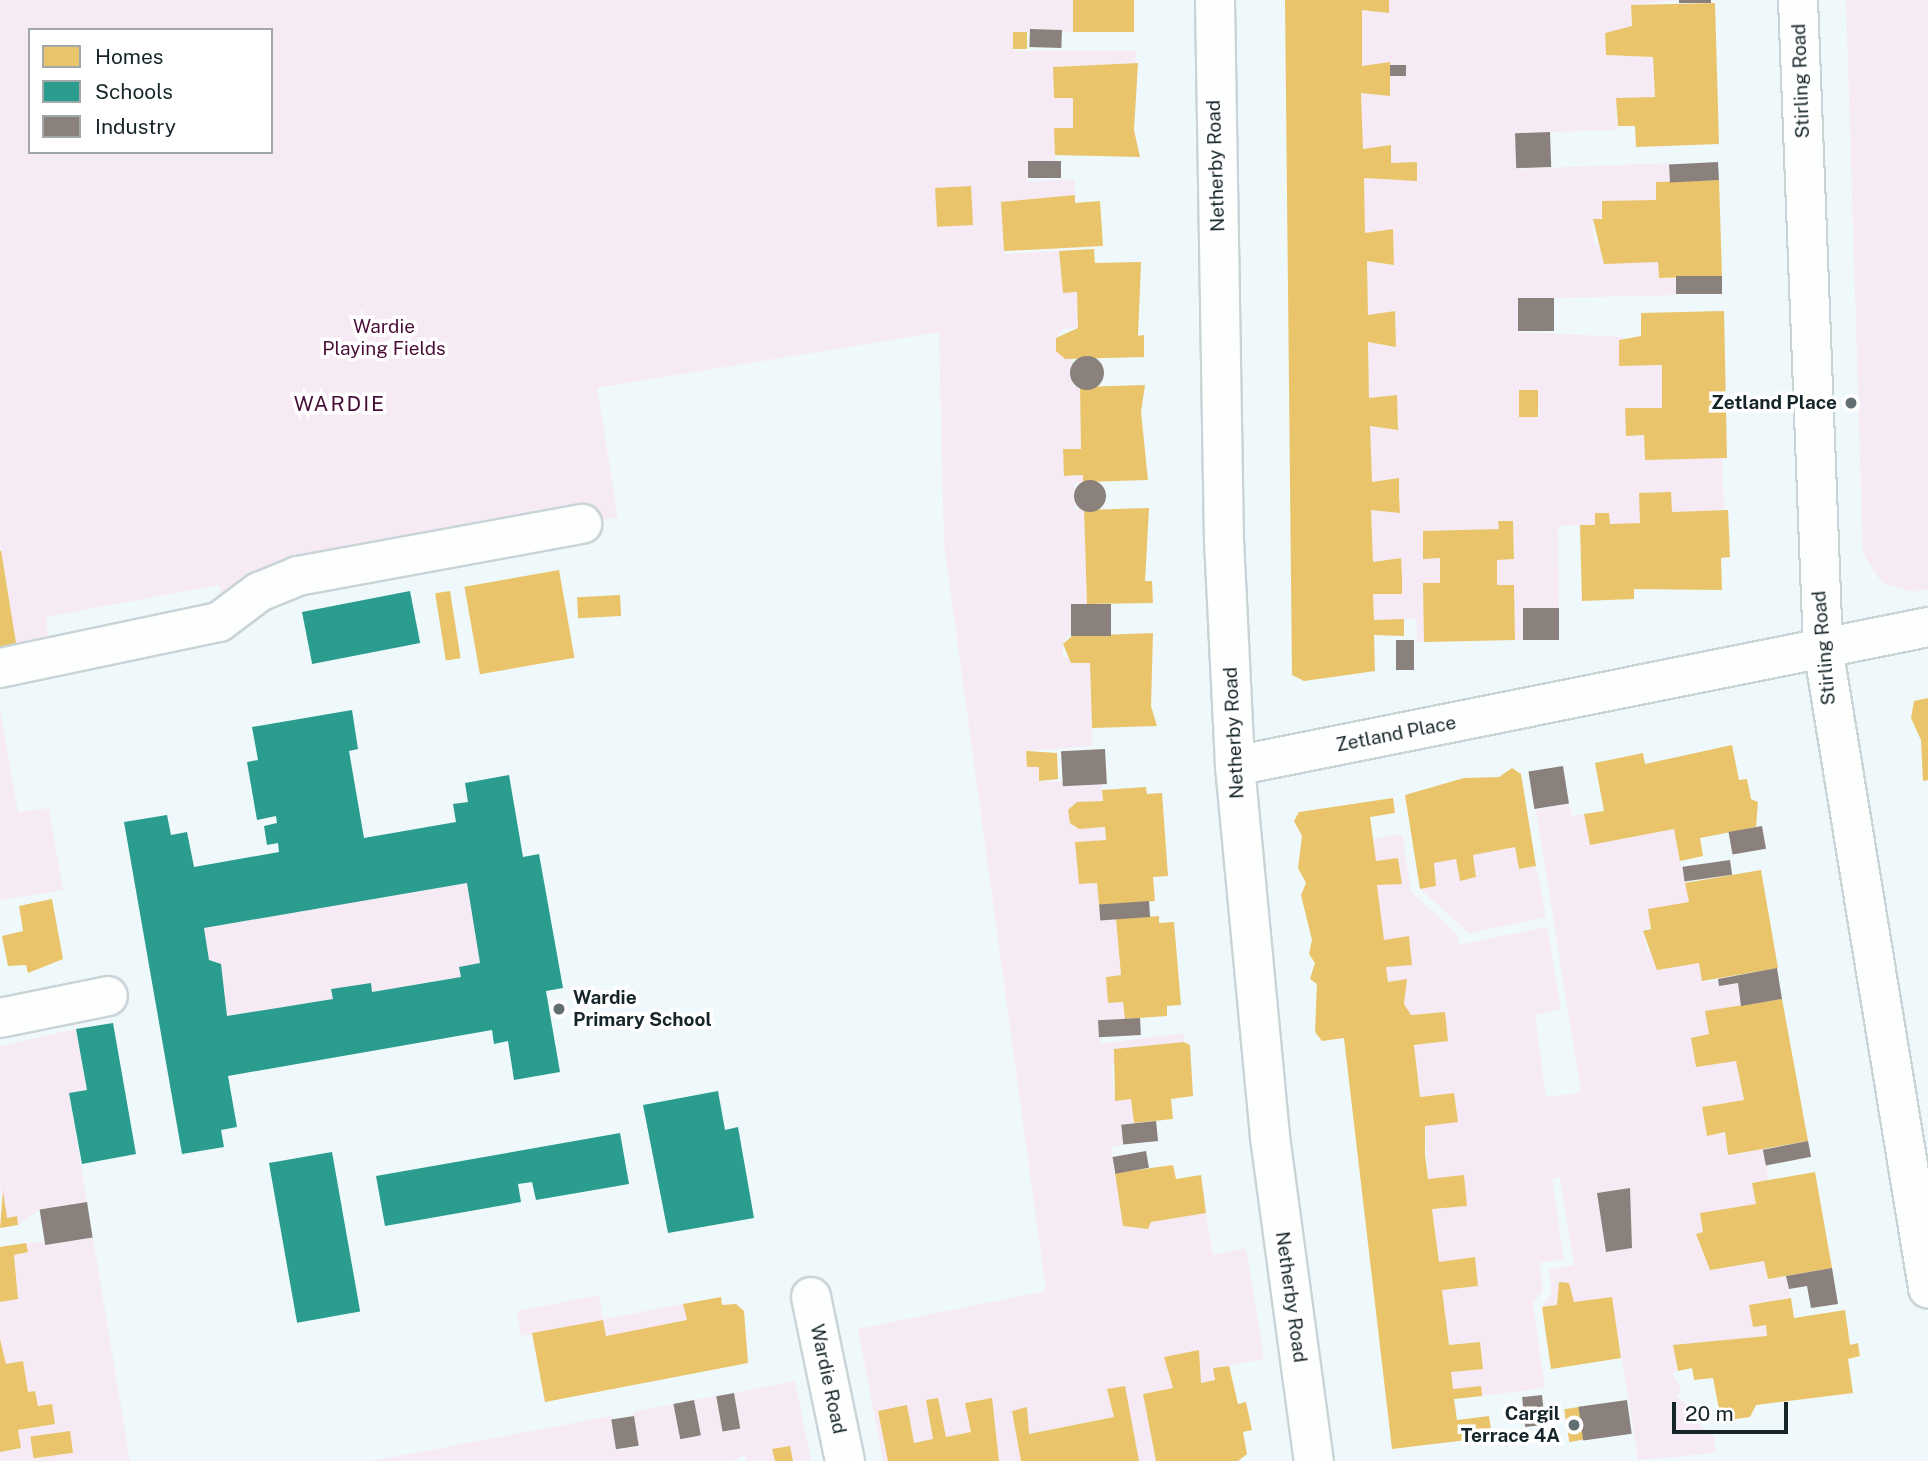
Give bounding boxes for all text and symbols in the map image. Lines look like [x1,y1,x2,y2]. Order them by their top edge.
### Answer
street label: Stirling Road [1788,23,1814,139]
legend [28,28,273,154]
text: Homes [95,44,163,69]
text: Schools [95,79,173,104]
street label: Netherby Road [1202,100,1230,232]
text: Industry [95,114,176,139]
park label: Wardie Playing Fields [322,316,446,360]
district label: WARDIE [295,391,385,417]
place label: Zetland Place [1711,392,1837,414]
marker: Zetland Place [1843,395,1859,411]
street label: Stirling Road [1808,590,1840,706]
street label: Netherby Road [1219,666,1249,800]
street label: Zetland Place [1334,711,1458,757]
place label: Wardie Primary School [573,987,712,1031]
marker: Wardie Primary School [551,1001,567,1017]
street label: Netherby Road [1271,1230,1311,1364]
street label: Wardie Road [805,1322,851,1436]
scale bar [1676,1388,1792,1432]
text: 20 m [1685,1401,1734,1426]
place label: Cargil Terrace 4A [1461,1403,1560,1447]
marker: Cargil Terrace 4A [1566,1417,1582,1433]

